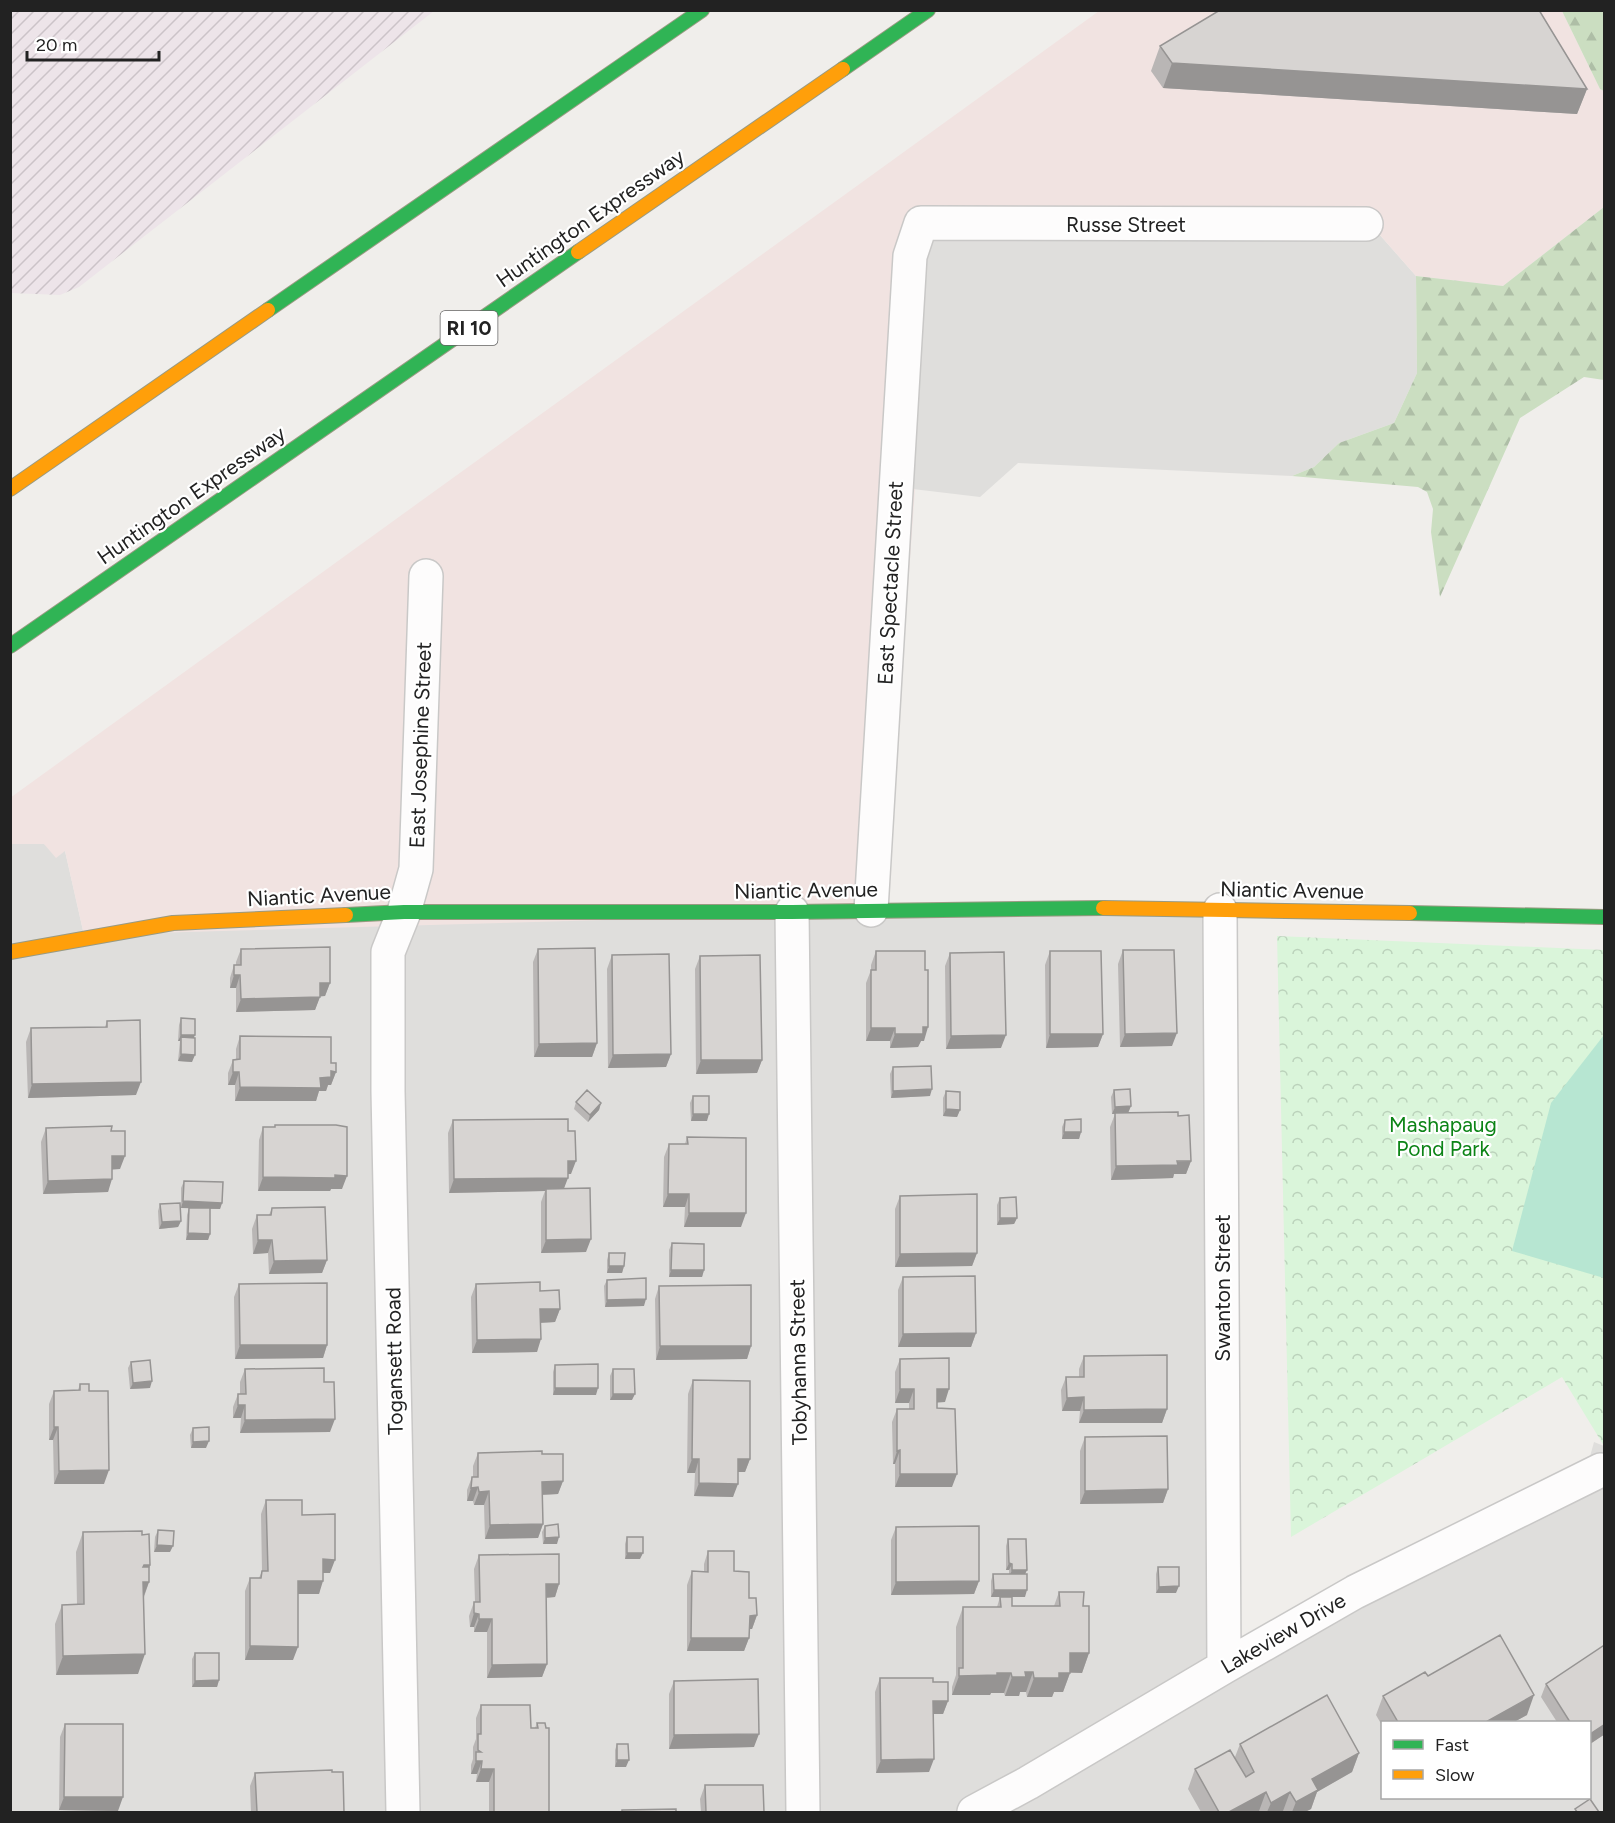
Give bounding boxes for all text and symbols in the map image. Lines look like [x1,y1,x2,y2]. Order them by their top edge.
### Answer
scale bar [27,24,159,62]
text: 20 m [36,34,77,56]
street label: Huntington Expressway [491,144,689,292]
street label: Russe Street [1066,212,1186,237]
road number: RI 10 [440,311,498,345]
street label: Huntington Expressway [92,421,290,569]
street label: East Spectacle Street [872,480,908,686]
street label: East Josephine Street [404,641,436,849]
street label: Niantic Avenue [734,876,878,904]
street label: Niantic Avenue [1220,876,1364,904]
street label: Niantic Avenue [246,879,392,911]
park label: Mashapaug Pond Park [1389,1112,1497,1161]
street label: Swanton Street [1210,1214,1235,1362]
street label: Tobyhanna Street [784,1279,812,1445]
street label: Togansett Road [380,1287,408,1435]
street label: Lakeview Drive [1216,1587,1350,1679]
legend [1381,1721,1591,1799]
text: Fast [1435,1734,1469,1756]
text: Slow [1435,1764,1474,1786]

